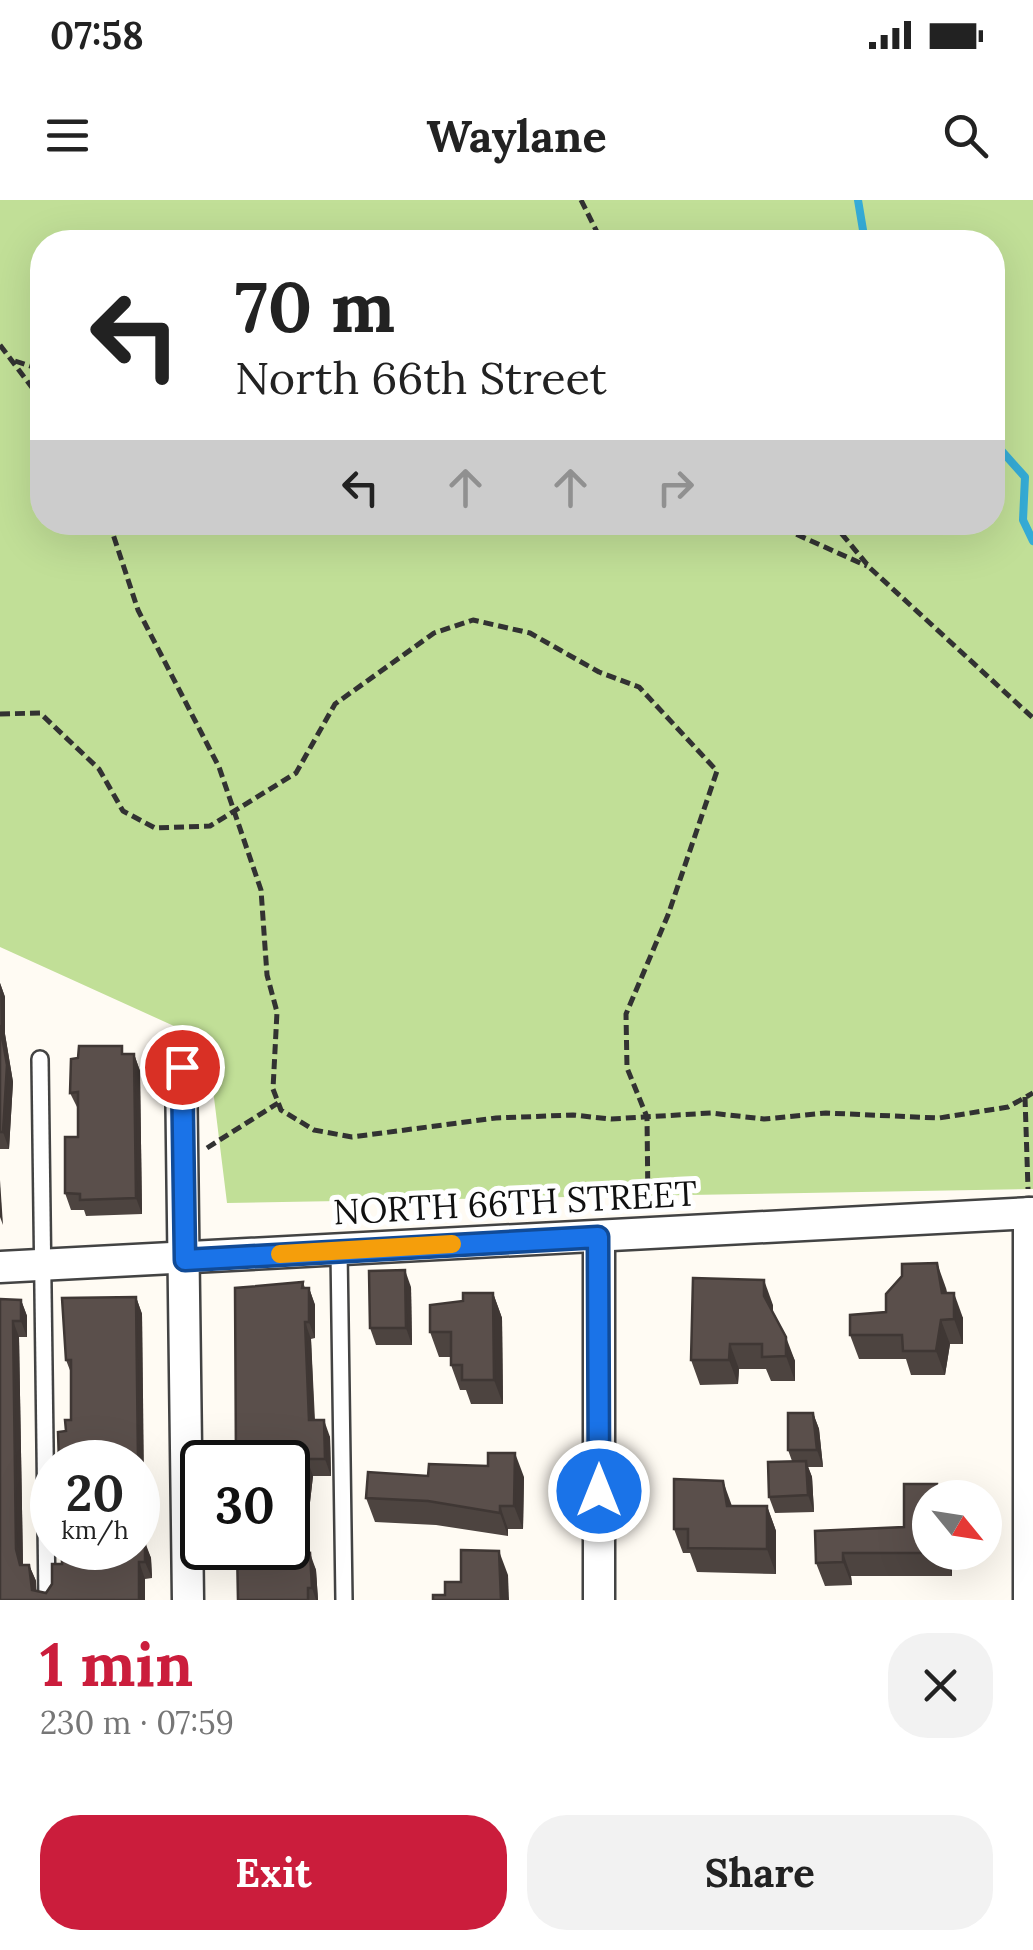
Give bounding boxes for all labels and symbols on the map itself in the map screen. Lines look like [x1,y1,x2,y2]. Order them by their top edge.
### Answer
pin [140,1025,225,1110]
street label: NORTH 66TH STREET [332,1170,698,1235]
position arrow [547,1439,651,1543]
speed limit sign: 30 [180,1440,310,1570]
north arrow [912,1480,1002,1570]

